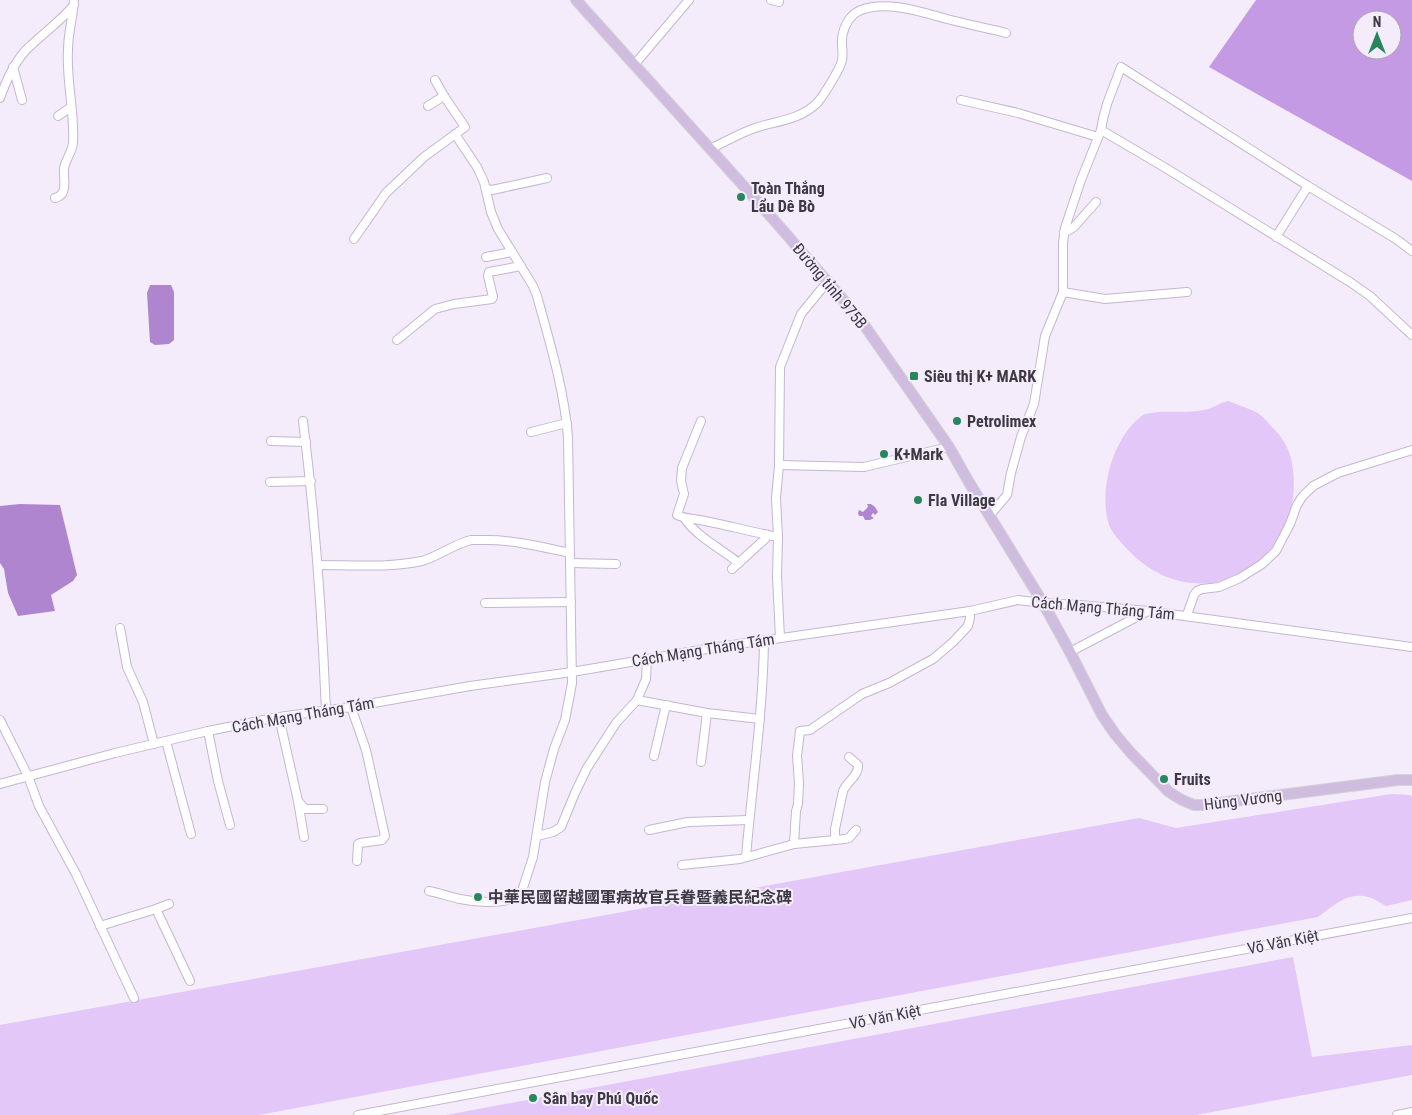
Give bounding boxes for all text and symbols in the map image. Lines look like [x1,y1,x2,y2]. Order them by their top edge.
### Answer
north arrow [1352,10,1402,60]
text: N [1373,14,1381,30]
place label: Toàn Thắng Lẩu Dê Bò [751,179,825,216]
marker: Toàn Thắng Lẩu Dê Bò [735,191,747,203]
street label: Đường tỉnh 975B [789,239,871,333]
place label: Siêu thị K+ MARK [924,367,1036,386]
marker: Siêu thị K+ MARK [908,370,920,382]
place label: Petrolimex [967,412,1037,431]
marker: Petrolimex [951,415,963,427]
place label: K+Mark [894,445,943,464]
marker: K+Mark [878,448,890,460]
place label: Fla Village [928,491,996,510]
marker: Fla Village [912,494,924,506]
street label: Cách Mạng Tháng Tám [1030,592,1176,624]
street label: Cách Mạng Tháng Tám [630,629,776,671]
street label: Cách Mạng Tháng Tám [230,693,376,737]
place label: Fruits [1174,770,1211,789]
marker: Fruits [1158,773,1170,785]
street label: Hùng Vương [1203,786,1283,814]
place label: 中華民國留越國軍病故官兵眷暨義民紀念碑 [488,888,792,907]
marker: 中華民國留越國軍病故官兵眷暨義民紀念碑 [472,891,484,903]
street label: Võ Văn Kiệt [1246,926,1321,958]
street label: Võ Văn Kiệt [848,1001,923,1033]
place label: Sân bay Phú Quốc [543,1089,658,1108]
marker: Sân bay Phú Quốc [527,1092,539,1104]

